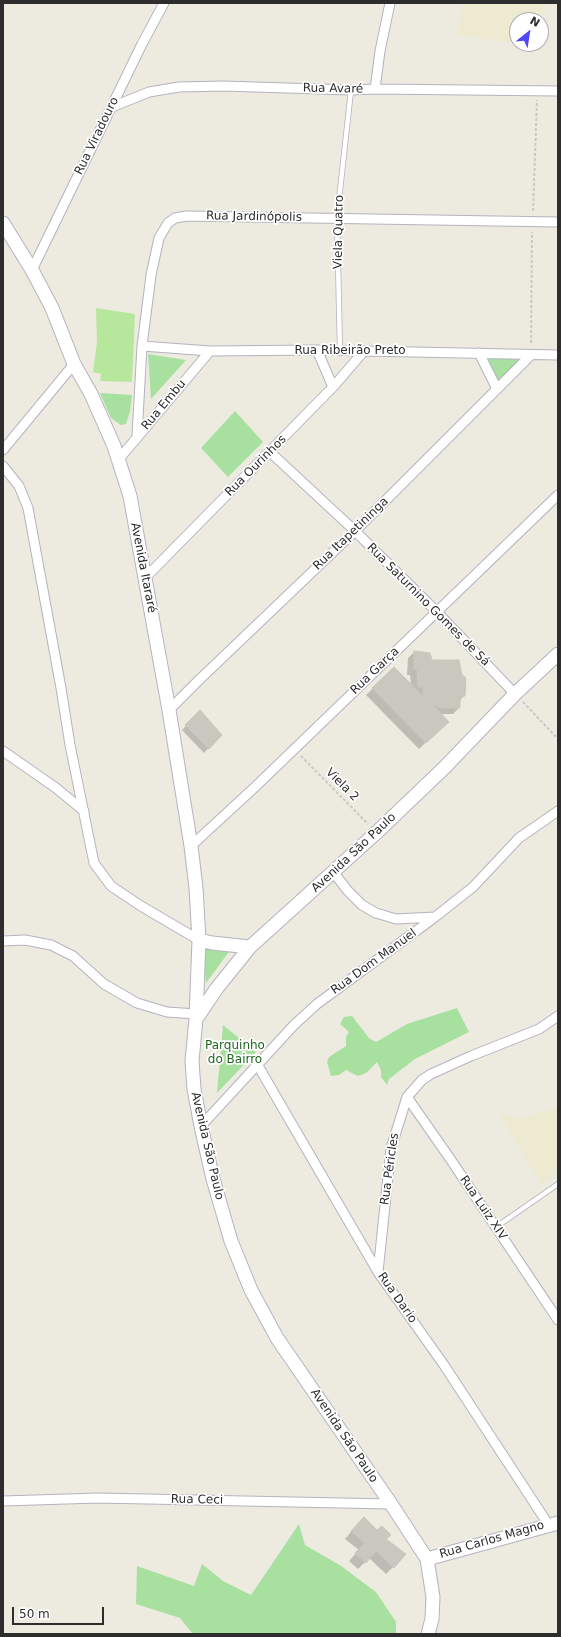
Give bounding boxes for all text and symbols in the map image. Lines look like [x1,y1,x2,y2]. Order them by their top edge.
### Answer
north arrow [509,12,549,52]
text: N [528,14,542,30]
street label: Rua Avaré [303,81,363,97]
street label: Rua Viradouro [72,95,122,177]
street label: Viela Quatro [331,195,347,269]
street label: Rua Jardinópolis [206,209,302,225]
street label: Rua Ribeirão Preto [294,344,406,358]
street label: Rua Embu [139,377,189,433]
street label: Rua Ourinhos [222,432,290,500]
street label: Rua Itapetininga [310,495,392,573]
street label: Avenida Itararé [127,522,159,614]
street label: Rua Saturnino Gomes de Sá [364,541,492,669]
street label: Rua Garça [348,644,402,698]
street label: Viela 2 [322,765,362,805]
street label: Avenida São Paulo [309,810,399,896]
street label: Rua Dom Manuel [328,926,420,998]
park label: Parquinho do Bairro [205,1039,265,1067]
street label: Avenida São Paulo [188,1091,226,1201]
street label: Rua Péricles [378,1132,402,1206]
street label: Rua Luiz XIV [456,1173,510,1243]
street label: Rua Dario [374,1270,420,1326]
street label: Avenida São Paulo [307,1386,381,1486]
street label: Rua Ceci [171,1492,223,1508]
street label: Rua Carlos Magno [438,1518,546,1562]
scale bar [14,1599,106,1625]
text: 50 m [19,1607,50,1621]

